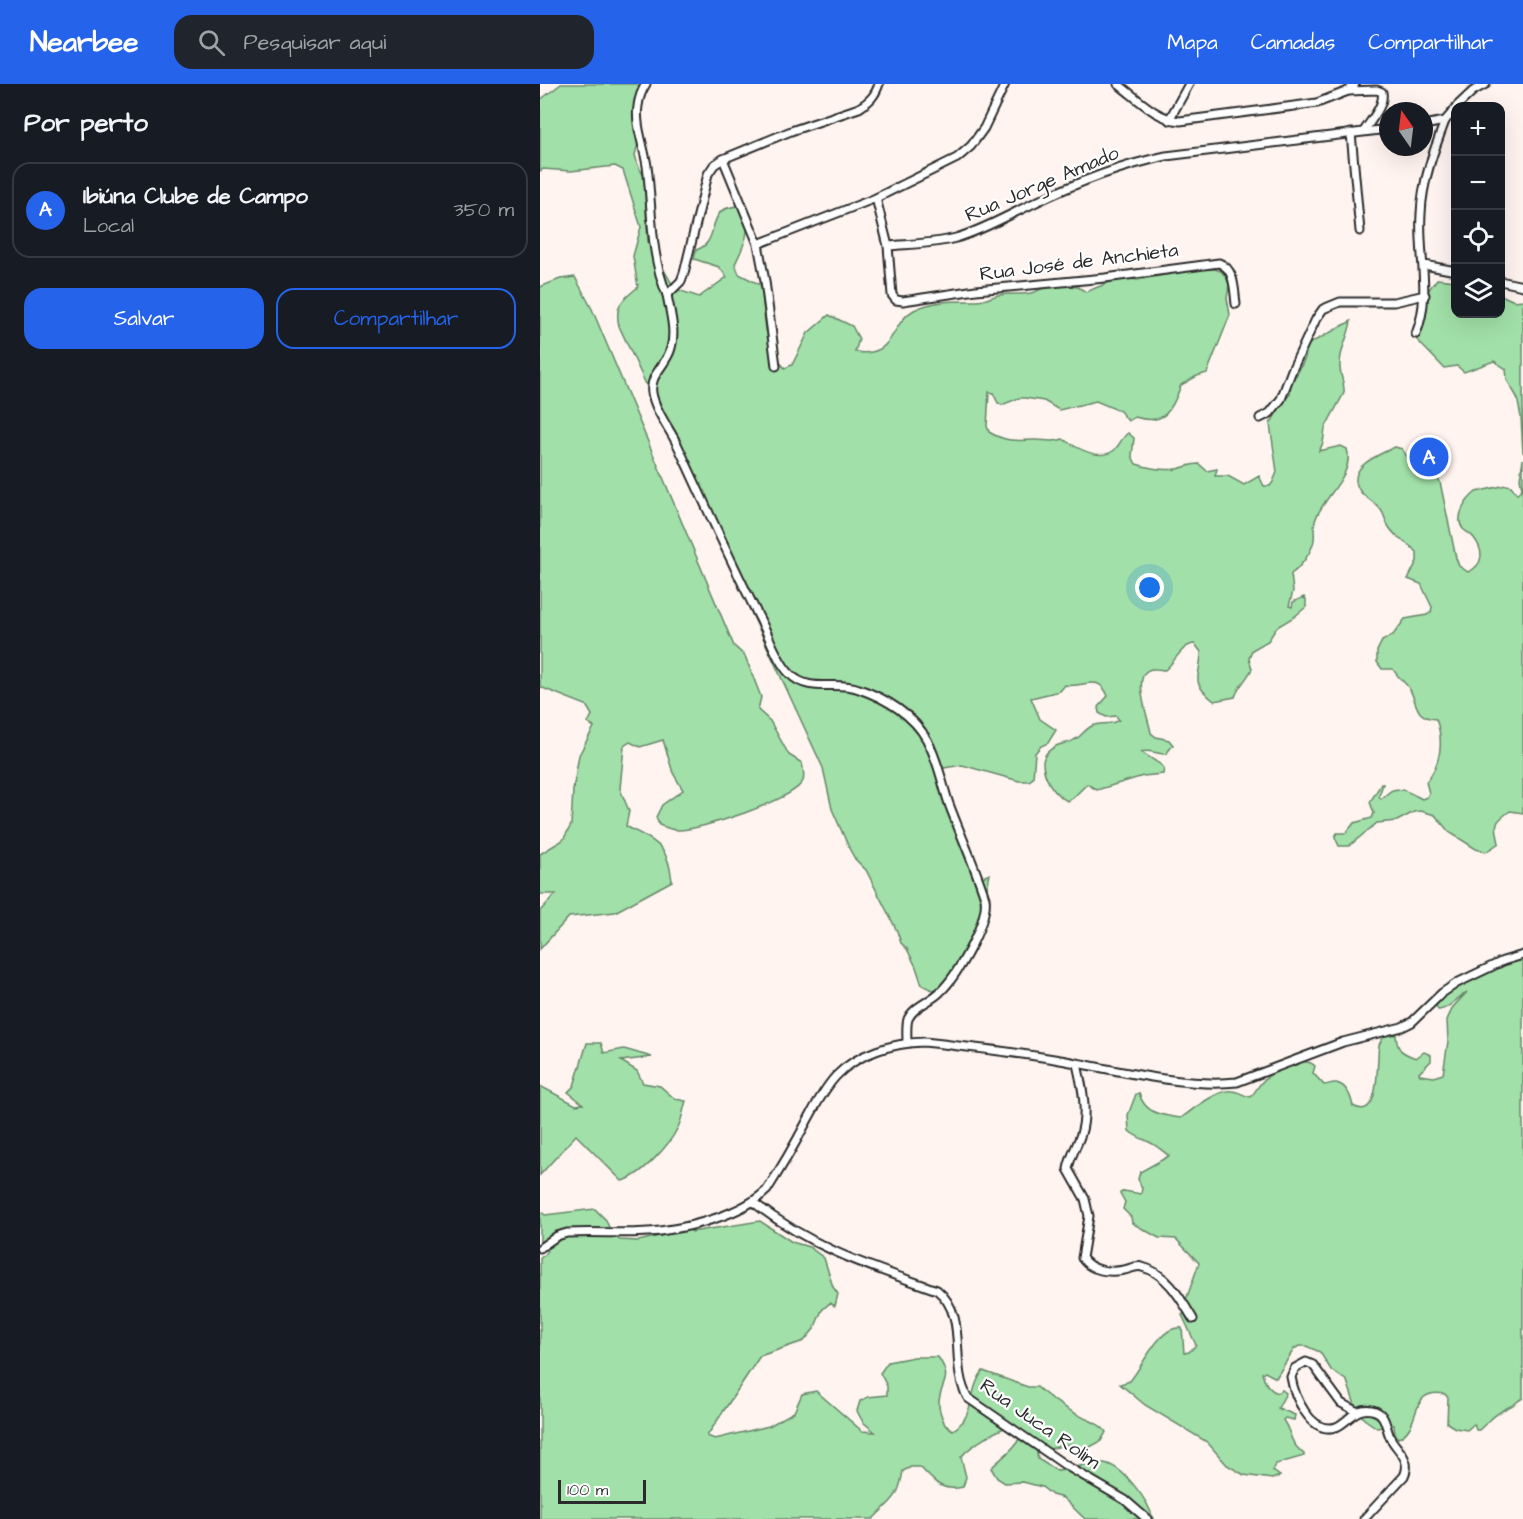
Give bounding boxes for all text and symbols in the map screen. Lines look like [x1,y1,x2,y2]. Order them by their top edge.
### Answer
search box [174,15,594,69]
text: Nearbee [30,23,138,62]
icon: search [195,26,228,59]
text: Pesquisar aqui [243,27,386,58]
text: Mapa [1167,28,1218,57]
text: Camadas [1251,28,1335,57]
text: Compartilhar [1368,28,1493,57]
north arrow [1379,102,1433,156]
map controls [1451,102,1505,318]
button: + [1451,102,1505,156]
text: Por perto [24,105,148,141]
street label: Rua Jorge Amado [961,139,1124,230]
button: − [1451,156,1505,210]
text: Ibiúna Clube de Campo [83,181,308,212]
text: A [39,196,52,224]
text: 350 m [453,196,514,224]
button: locate [1451,210,1505,264]
text: Local [83,212,134,240]
street label: Rua José de Anchieta [978,236,1180,288]
button: layers [1451,264,1505,318]
button: Salvar [24,288,264,349]
button: Compartilhar [276,288,516,349]
pin: A [1410,434,1448,479]
your location [1135,573,1164,602]
street label: Rua Juca Rolim [974,1372,1106,1476]
scale bar [558,1477,646,1504]
text: 100 m [567,1479,608,1501]

